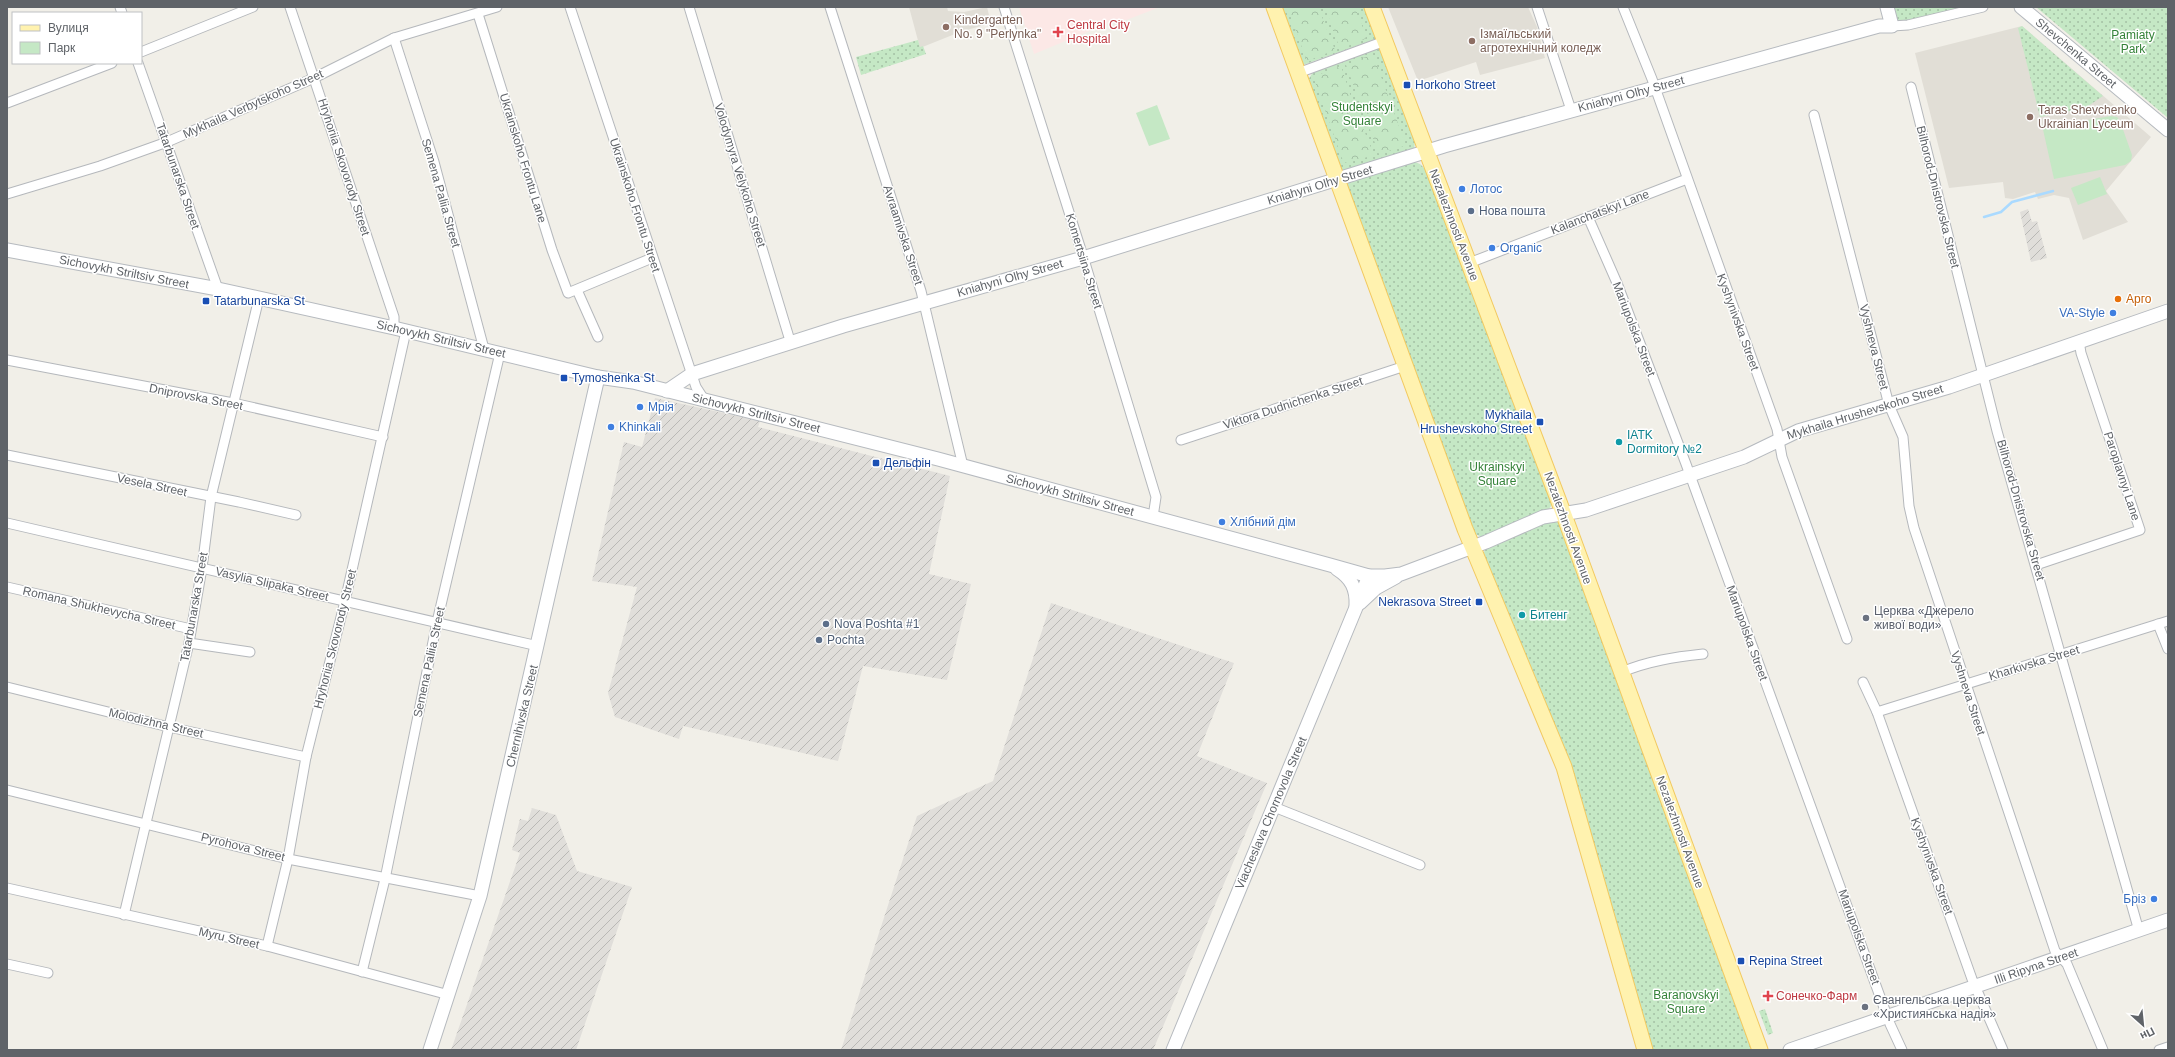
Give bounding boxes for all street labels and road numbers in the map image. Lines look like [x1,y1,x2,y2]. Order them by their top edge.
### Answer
street label: Shevchenka Street [2033,15,2120,91]
street label: Mykhaila Verbytskoho Street [181,66,326,141]
street label: Kniahyni Olhy Street [1576,73,1686,115]
street label: Ukrainskoho Frontu Lane [497,92,549,225]
street label: Hryhoriia Skovorody Street [315,97,373,238]
street label: Volodymyra Velykoho Street [711,101,769,249]
street label: Tatarbunarska Street [153,121,203,232]
street label: Bilhorod-Dnistrovska Street [1914,124,1963,270]
street label: Ukrainskoho Frontu Street [607,136,664,274]
street label: Semena Paliia Street [419,137,463,250]
street label: Kniahyni Olhy Street [1266,162,1375,208]
street label: Nezalezhnosti Avenue [1426,167,1482,283]
street label: Avraamivska Street [880,183,926,287]
street label: Kalanchatskyi Lane [1549,187,1651,237]
street label: Komertsiina Street [1063,212,1105,311]
street label: Sichovykh Striltsiv Street [58,253,191,292]
street label: Kniahyni Olhy Street [955,256,1065,300]
street label: Kyshynivska Street [1714,272,1762,373]
street label: Mariupolska Street [1610,280,1659,379]
street label: Vyshneva Street [1857,303,1892,392]
street label: Sichovykh Striltsiv Street [375,317,508,361]
street label: Viktora Dudnichenka Street [1221,374,1365,432]
street label: Dniprovska Street [148,381,245,413]
street label: Mykhaila Hrushevskoho Street [1785,381,1945,442]
street label: Sichovykh Striltsiv Street [690,390,822,436]
street label: Paroplavnyi Lane [2101,430,2143,523]
street label: Bilhorod-Dnistrovska Street [1994,438,2048,583]
street label: Nezalezhnosti Avenue [1541,470,1595,586]
street label: Vesela Street [116,471,189,499]
street label: Sichovykh Striltsiv Street [1004,471,1136,519]
street label: Tatarbunarska Street [177,550,211,663]
street label: Vasylia Slipaka Street [214,564,331,604]
street label: Hryhoriia Skovorody Street [311,567,359,710]
street label: Romana Shukhevycha Street [21,584,177,633]
street label: Mariupolska Street [1723,584,1771,683]
street label: Semena Paliia Street [410,605,448,719]
street label: Kharkivska Street [1987,642,2082,683]
street label: Vyshneva Street [1948,649,1988,737]
street label: Chernihivska Street [503,663,541,769]
street label: Molodizhna Street [107,705,205,741]
street label: Viacheslava Chornovola Street [1232,734,1310,891]
street label: Nezalezhnosti Avenue [1653,774,1707,890]
street label: Kyshynivska Street [1908,816,1956,917]
street label: Pyrohova Street [200,830,287,864]
street label: Mariupolska Street [1835,888,1883,987]
street label: Myru Street [197,924,261,952]
street label: Illi Ripyna Street [1992,945,2080,987]

